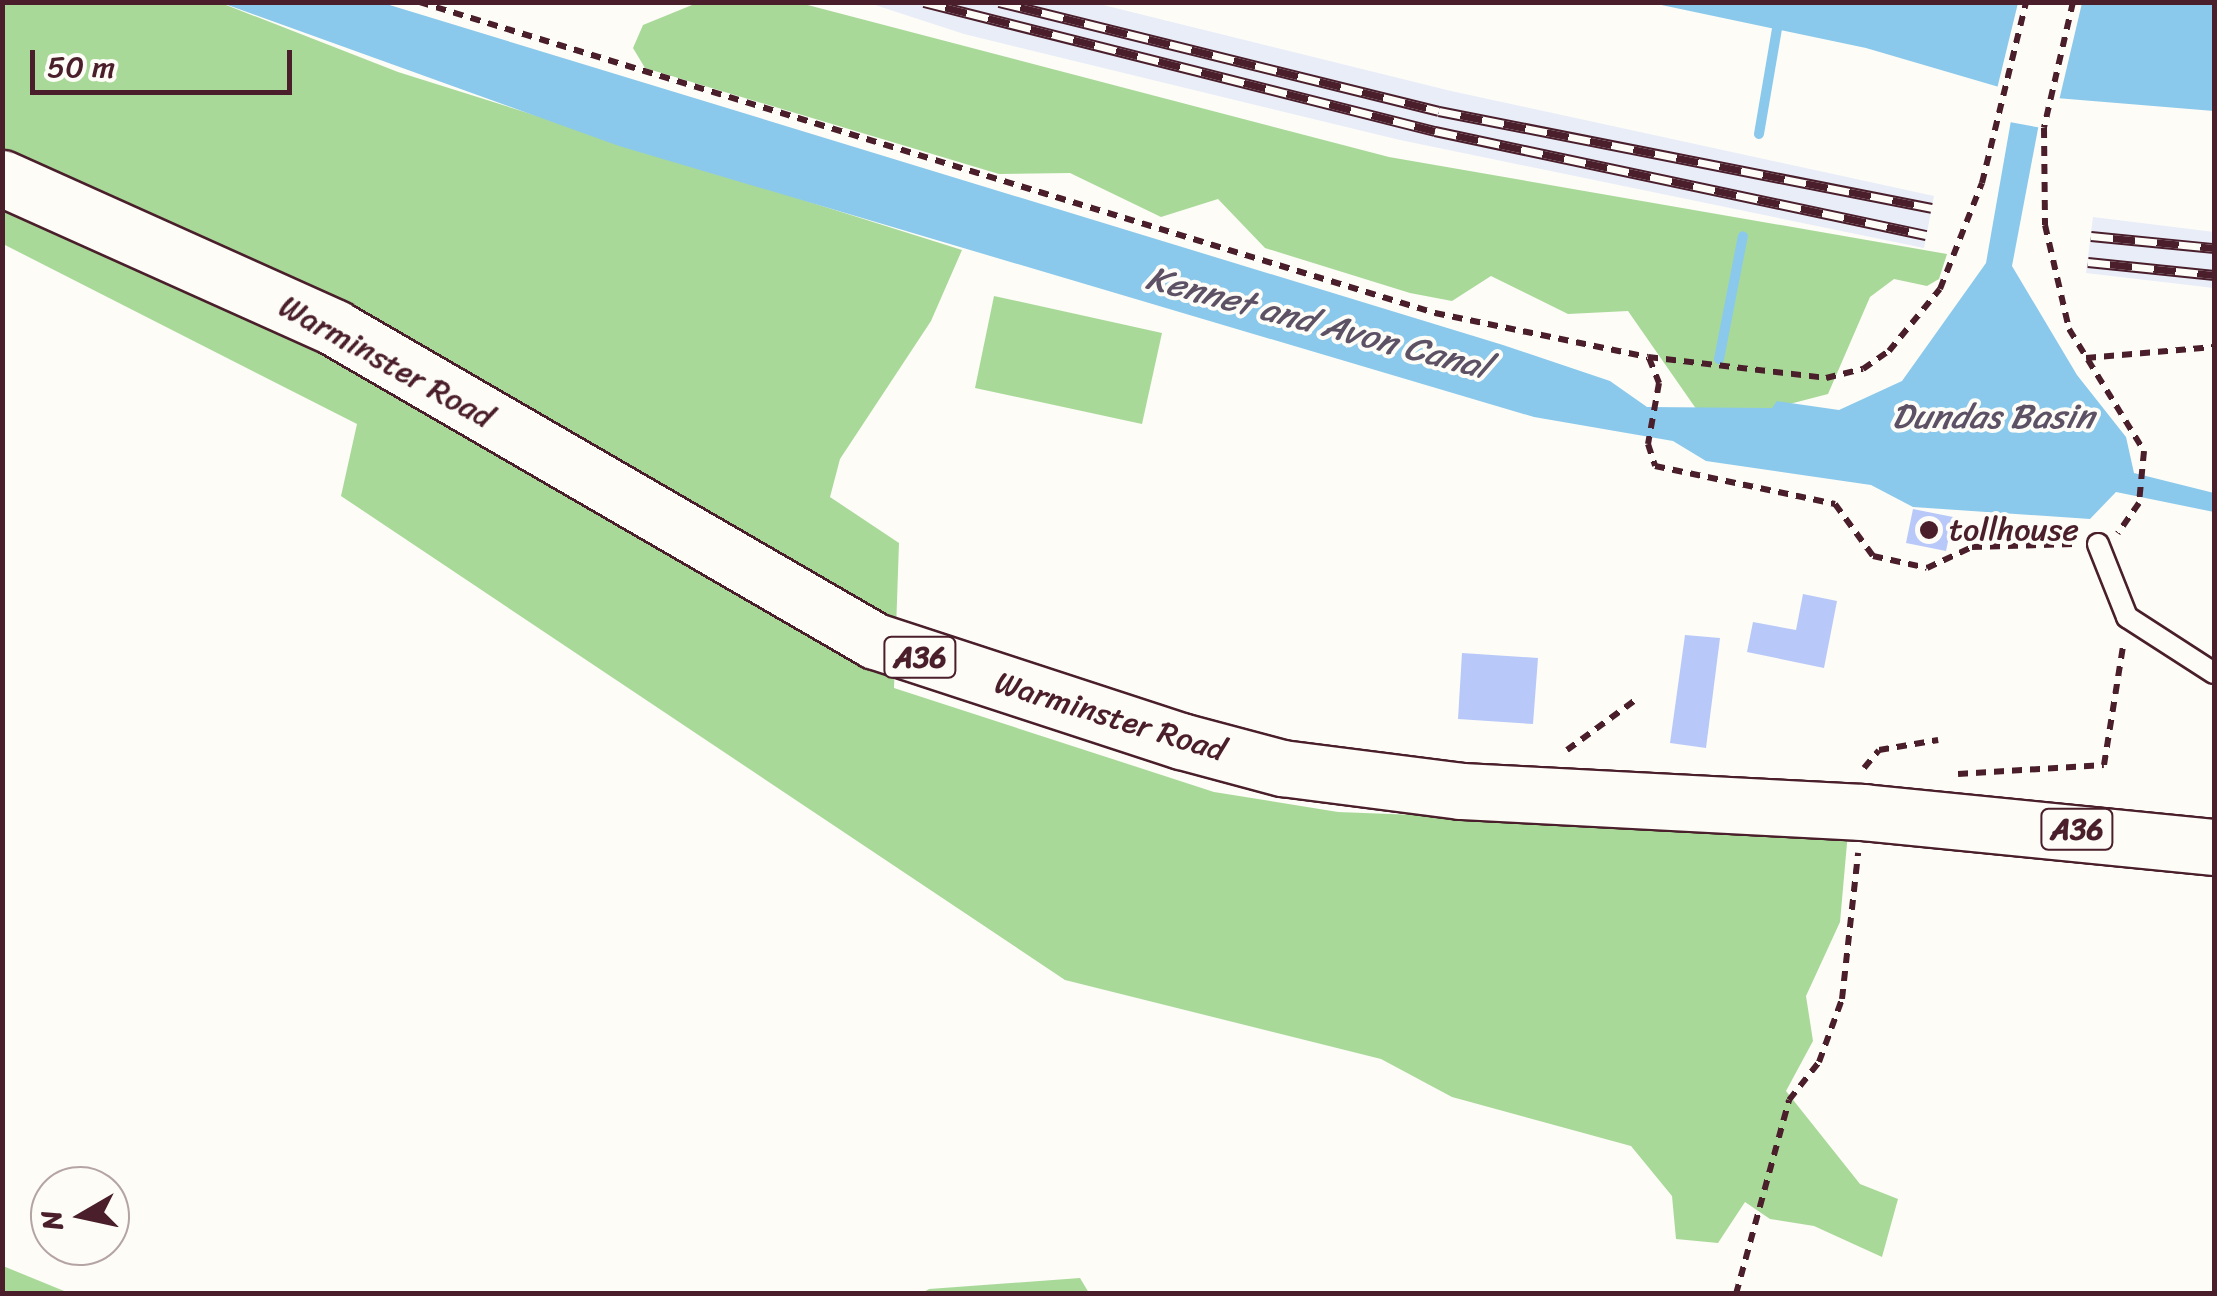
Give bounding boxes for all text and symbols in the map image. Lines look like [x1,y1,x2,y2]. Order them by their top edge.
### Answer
scale bar [35,30,298,92]
text: 50 m [47,40,115,94]
water label: Kennet and Avon Canal [1142,256,1494,388]
street label: Warminster Road [272,287,500,437]
water label: Dundas Basin [1892,395,2094,437]
place label: tollhouse [1949,511,2079,549]
marker: tollhouse [1918,519,1940,541]
road number: A36 [882,632,958,682]
street label: Warminster Road [990,664,1230,770]
road number: A36 [2040,804,2114,854]
north arrow [30,1166,130,1266]
text: N [26,1207,78,1234]

